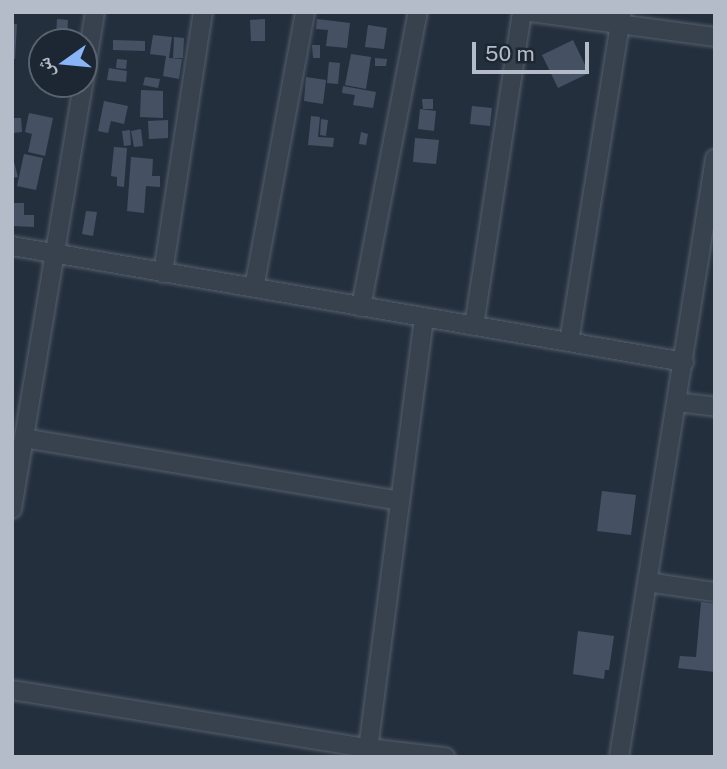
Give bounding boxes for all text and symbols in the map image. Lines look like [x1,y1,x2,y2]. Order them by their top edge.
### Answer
north arrow [28,28,98,98]
scale bar [475,28,592,72]
text: 50 m [485,41,535,66]
text: ش [31,55,58,81]

